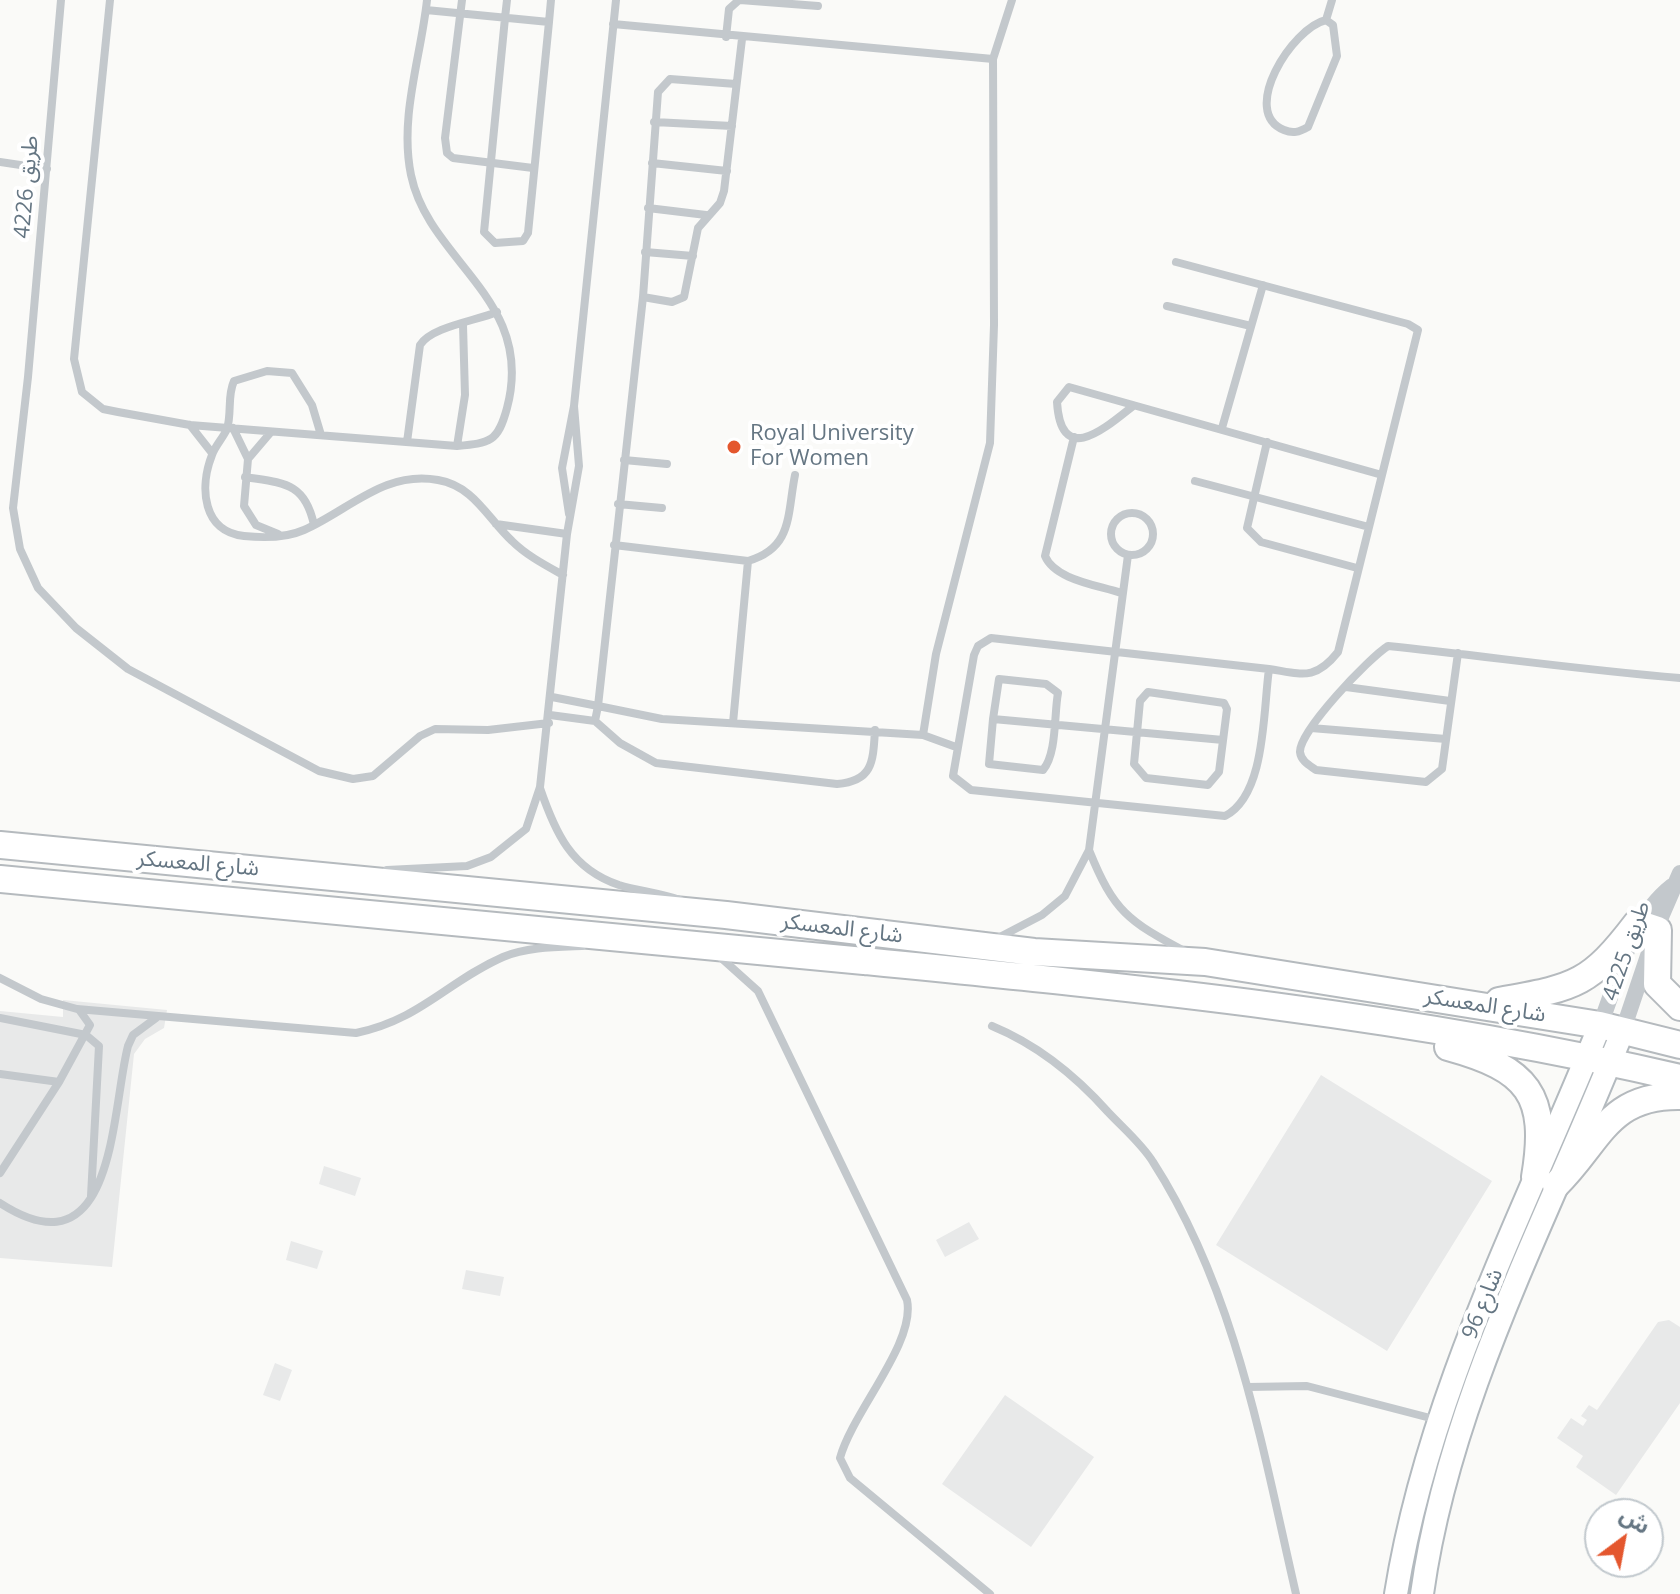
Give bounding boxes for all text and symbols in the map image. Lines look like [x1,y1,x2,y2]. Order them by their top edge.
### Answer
street label: طريق 4226 [9,134,45,240]
place label: Royal University For Women [750,421,914,472]
marker: Royal University For Women [725,438,743,456]
street label: شارع المعسكر [136,846,260,882]
street label: طريق 4225 [1598,898,1656,1004]
street label: شارع المعسكر [780,908,904,950]
street label: شارع المعسكر [1423,983,1547,1029]
street label: شارع 96 [1457,1265,1509,1343]
north arrow [1584,1498,1664,1578]
text: ش [1615,1499,1656,1540]

